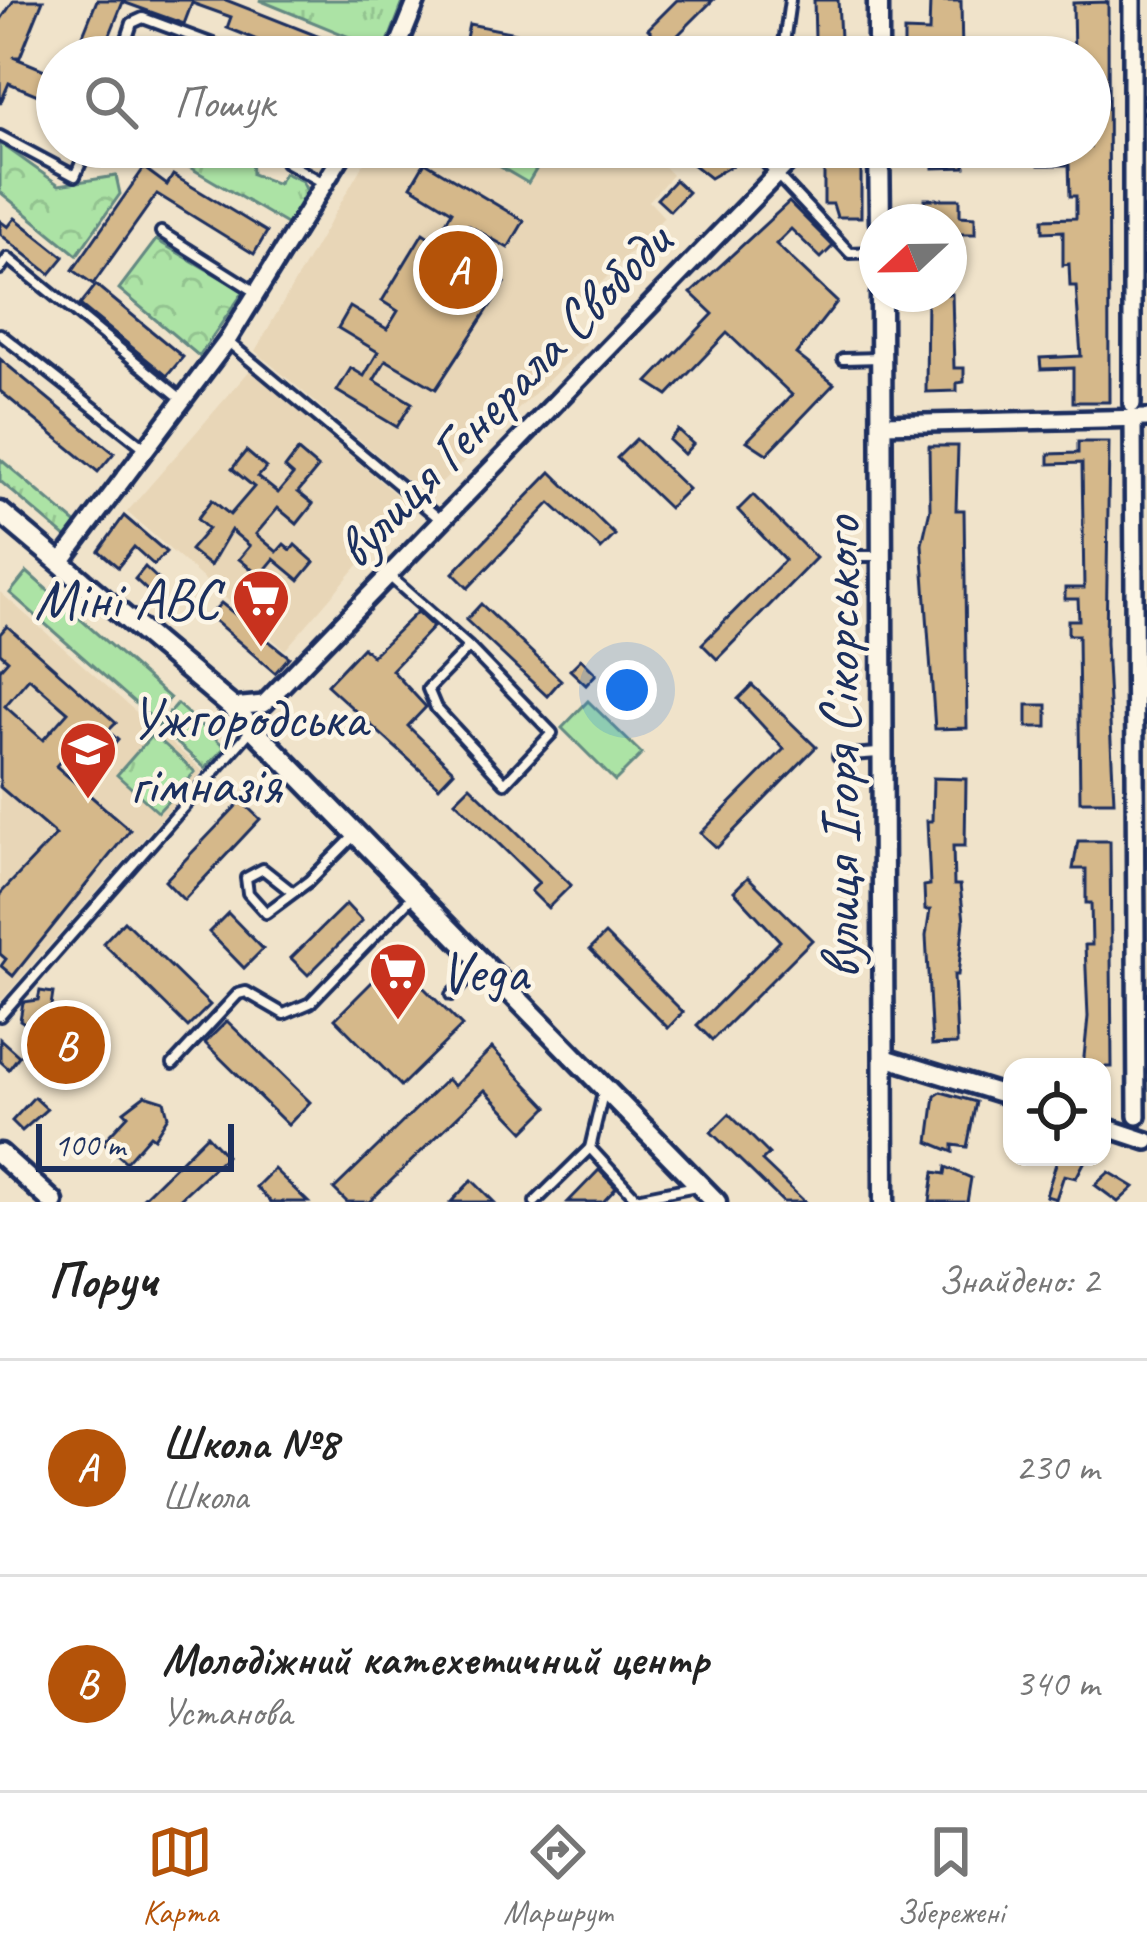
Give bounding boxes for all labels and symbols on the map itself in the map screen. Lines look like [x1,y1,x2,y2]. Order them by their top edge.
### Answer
street label: вулиця Генерала Свободи [319,204,688,583]
north arrow [859,204,967,312]
pin: A [419,225,497,315]
street label: вулиця Ігоря Сікорського [804,514,876,979]
place label: Міні ABC [34,563,226,635]
supermarket icon: Міні ABC [230,567,292,649]
your location [597,660,657,720]
place label: Ужгородська гімназія [130,682,371,820]
school or university icon: Ужгородська гімназія [57,719,119,801]
place label: Vega [440,936,531,1008]
supermarket icon: Vega [367,940,429,1022]
pin: B [27,1000,105,1090]
scale bar [36,1118,234,1171]

